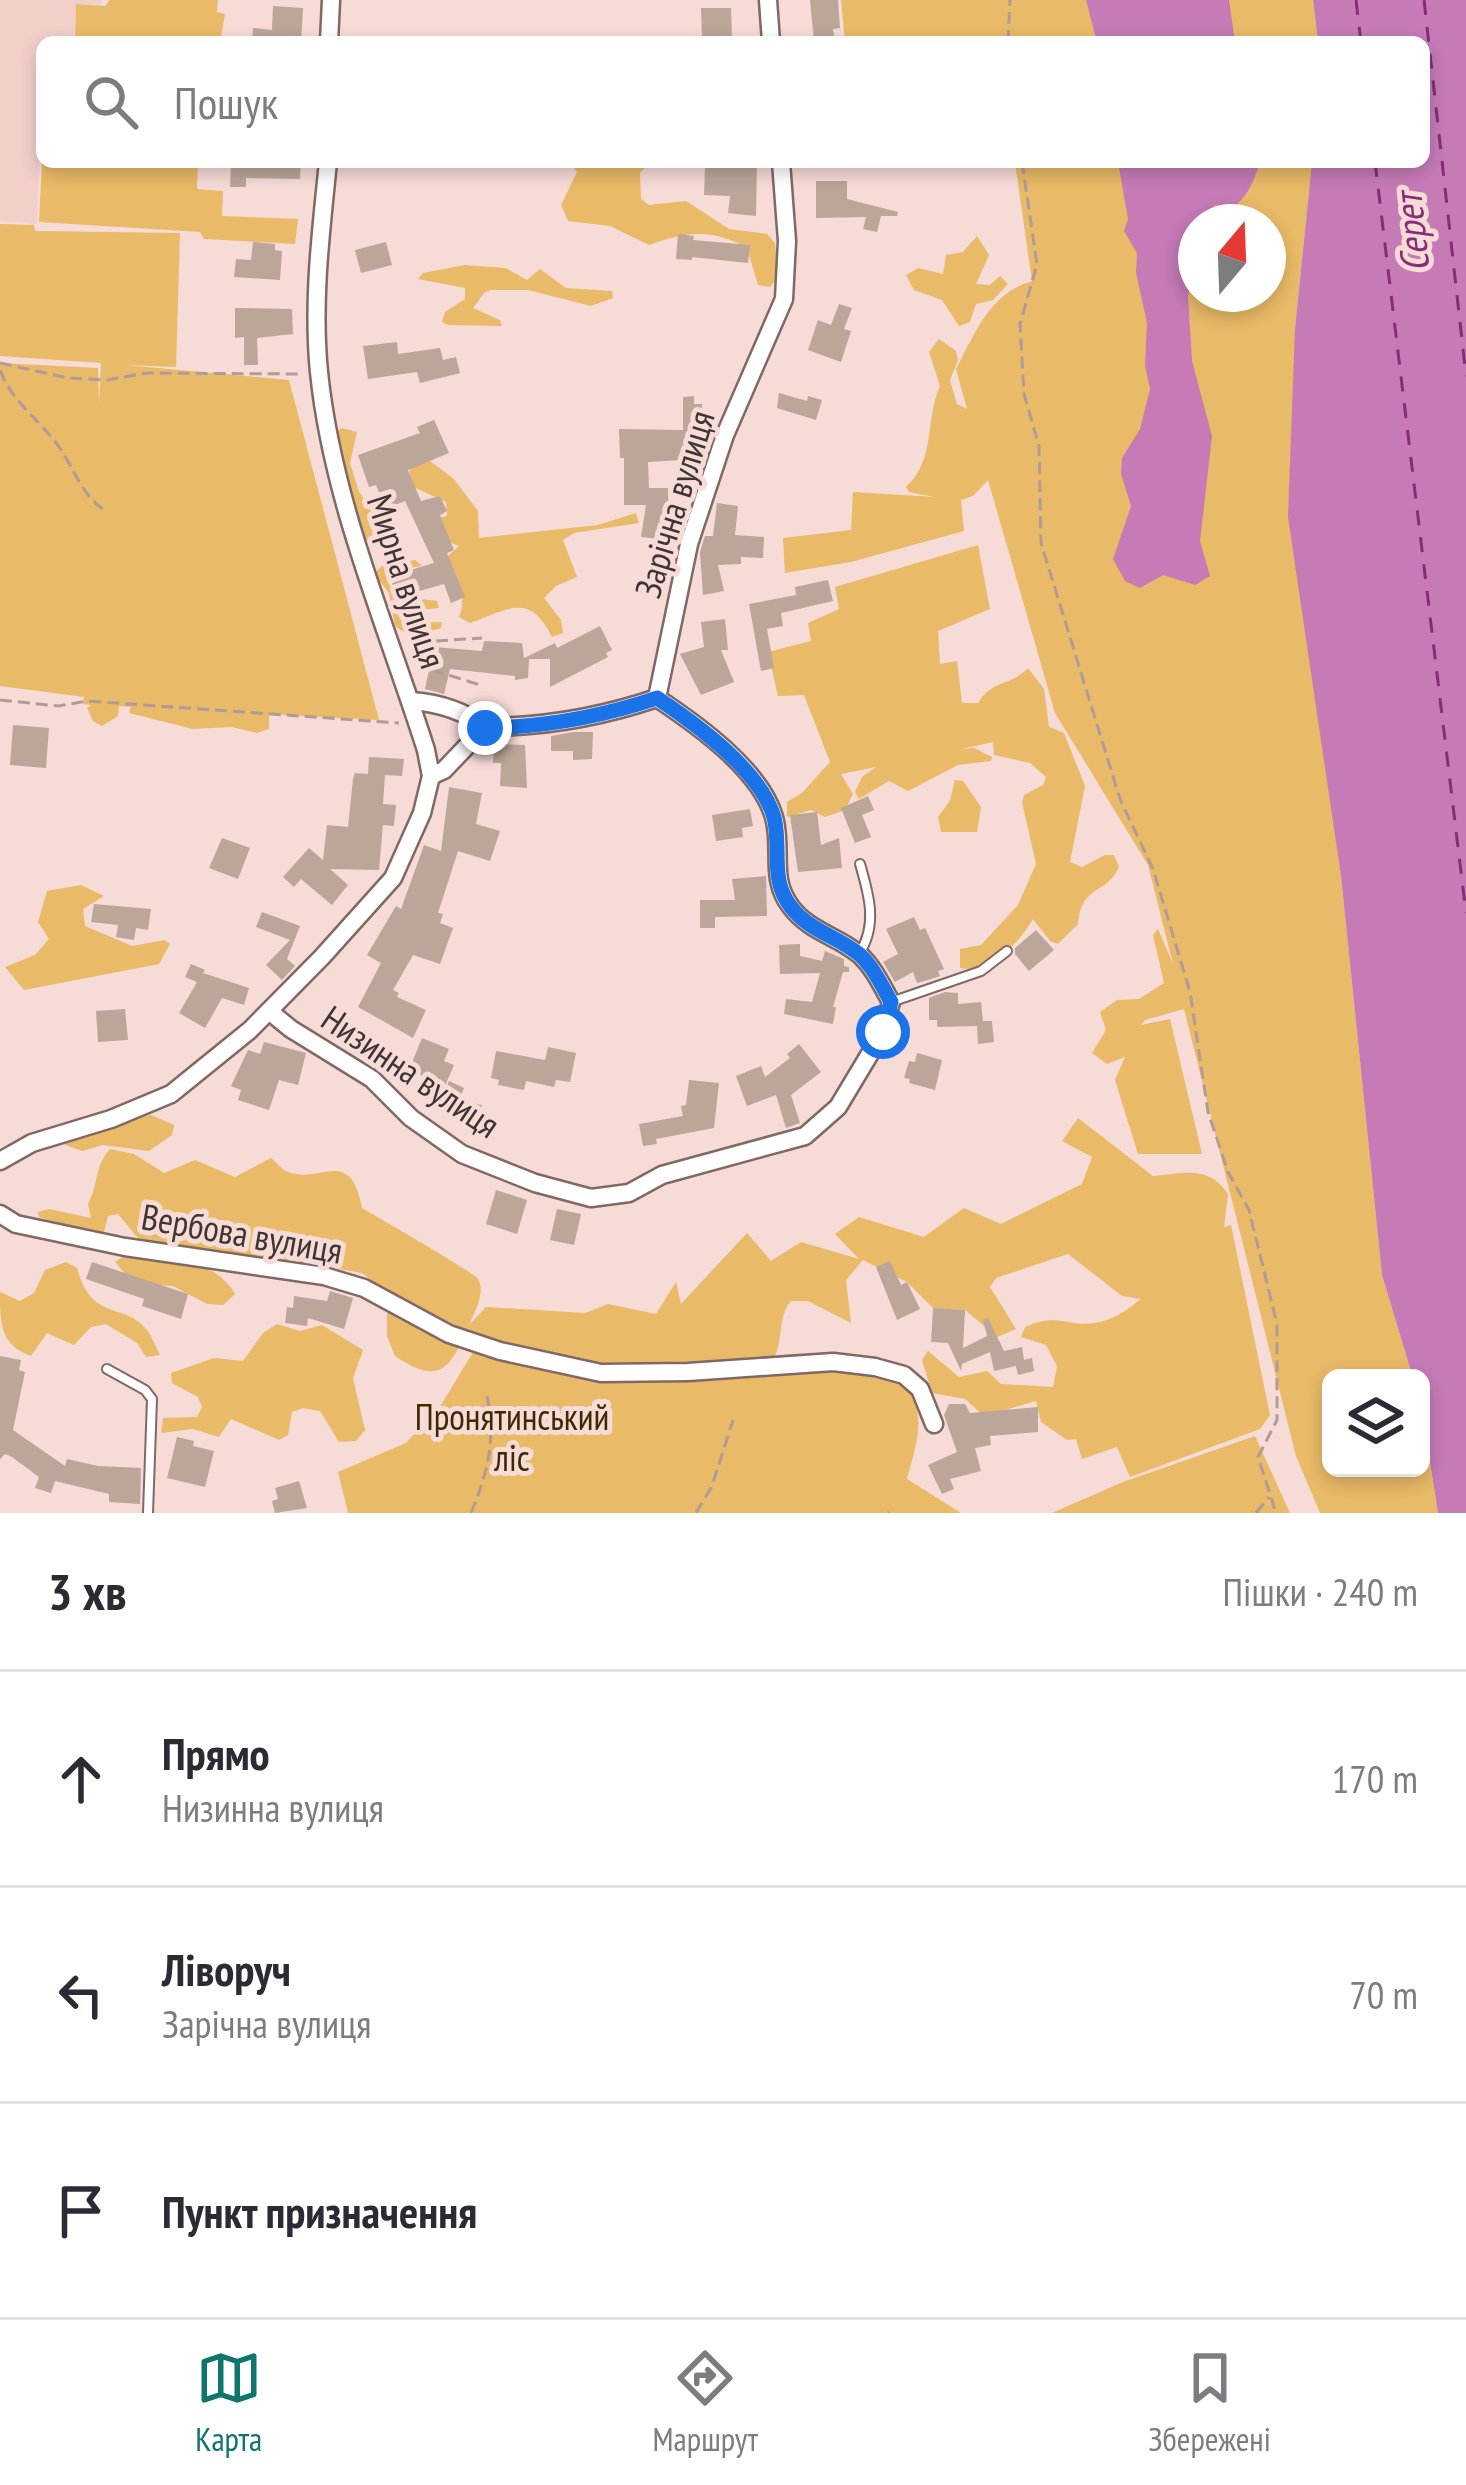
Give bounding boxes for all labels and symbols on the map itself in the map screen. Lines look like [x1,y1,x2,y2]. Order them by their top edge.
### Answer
water label: Серет [1381,186,1440,275]
north arrow [1178,204,1286,312]
street label: Зарічна вулиця [623,405,725,603]
street label: Мирна вулиця [357,488,457,674]
route end [458,701,512,755]
street label: Низинна вулиця [313,994,509,1148]
route start [856,1005,910,1059]
street label: Вербова вулиця [138,1192,346,1274]
park label: Пронятинський ліс [415,1393,609,1481]

